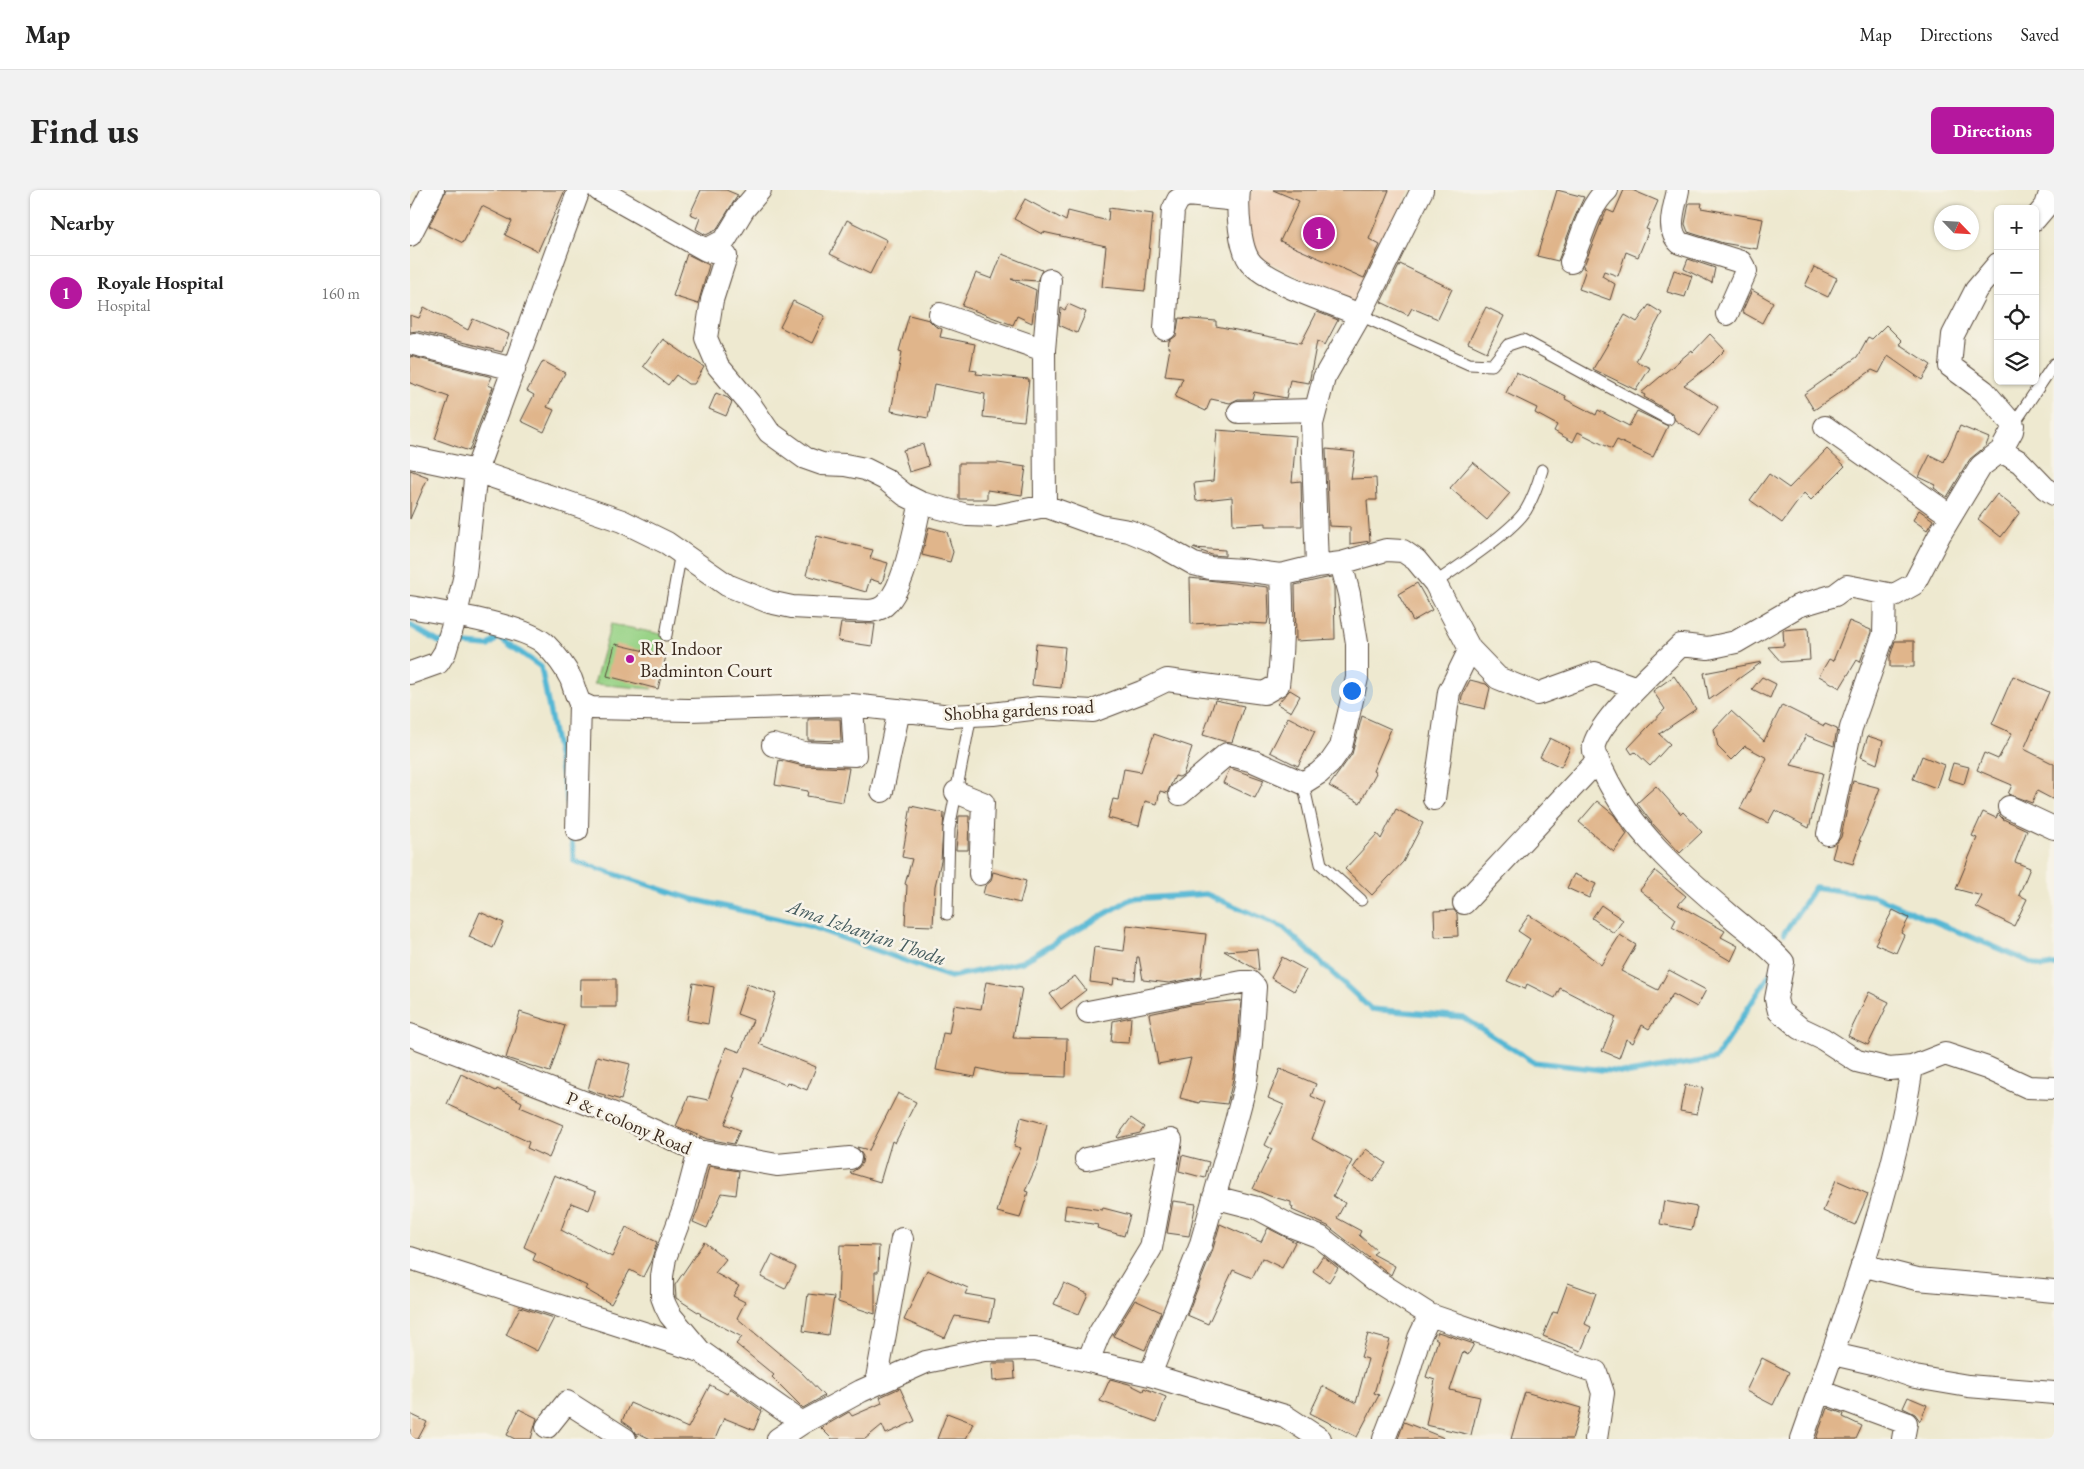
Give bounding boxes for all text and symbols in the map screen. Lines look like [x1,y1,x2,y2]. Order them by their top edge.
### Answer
text: Map [25,19,70,50]
text: Map [1860,23,1892,46]
text: Directions [1920,23,1992,46]
text: Saved [2020,23,2059,46]
button: Directions [1931,107,2054,154]
text: Find us [30,108,139,153]
north arrow [1934,205,1979,250]
map controls [1994,205,2039,385]
button: + [1994,205,2039,250]
text: Nearby [50,209,114,236]
pin: 1 [1303,214,1335,252]
button: − [1994,250,2039,295]
text: Royale Hospital [97,270,224,295]
text: 1 [62,283,70,304]
text: 160 m [321,283,360,304]
text: Hospital [97,295,151,316]
button: locate [1994,295,2039,340]
button: layers [1994,340,2039,385]
place label: RR Indoor Badminton Court [640,636,772,683]
marker: RR Indoor Badminton Court [624,653,636,665]
your location [1339,678,1365,704]
street label: Shobha gardens road [943,694,1095,726]
water label: Ama Izhanjan Thodu [782,892,950,971]
street label: P & t colony Road [563,1085,696,1161]

